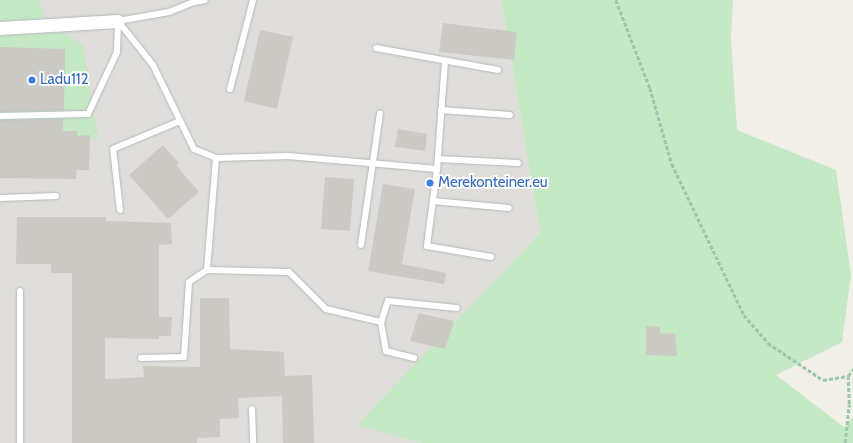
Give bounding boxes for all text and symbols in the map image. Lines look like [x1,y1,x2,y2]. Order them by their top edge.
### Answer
place label: Ladu112 [40,71,89,89]
marker: Ladu112 [27,75,37,85]
place label: Merekonteiner.eu [438,174,548,192]
marker: Merekonteiner.eu [425,178,435,188]

